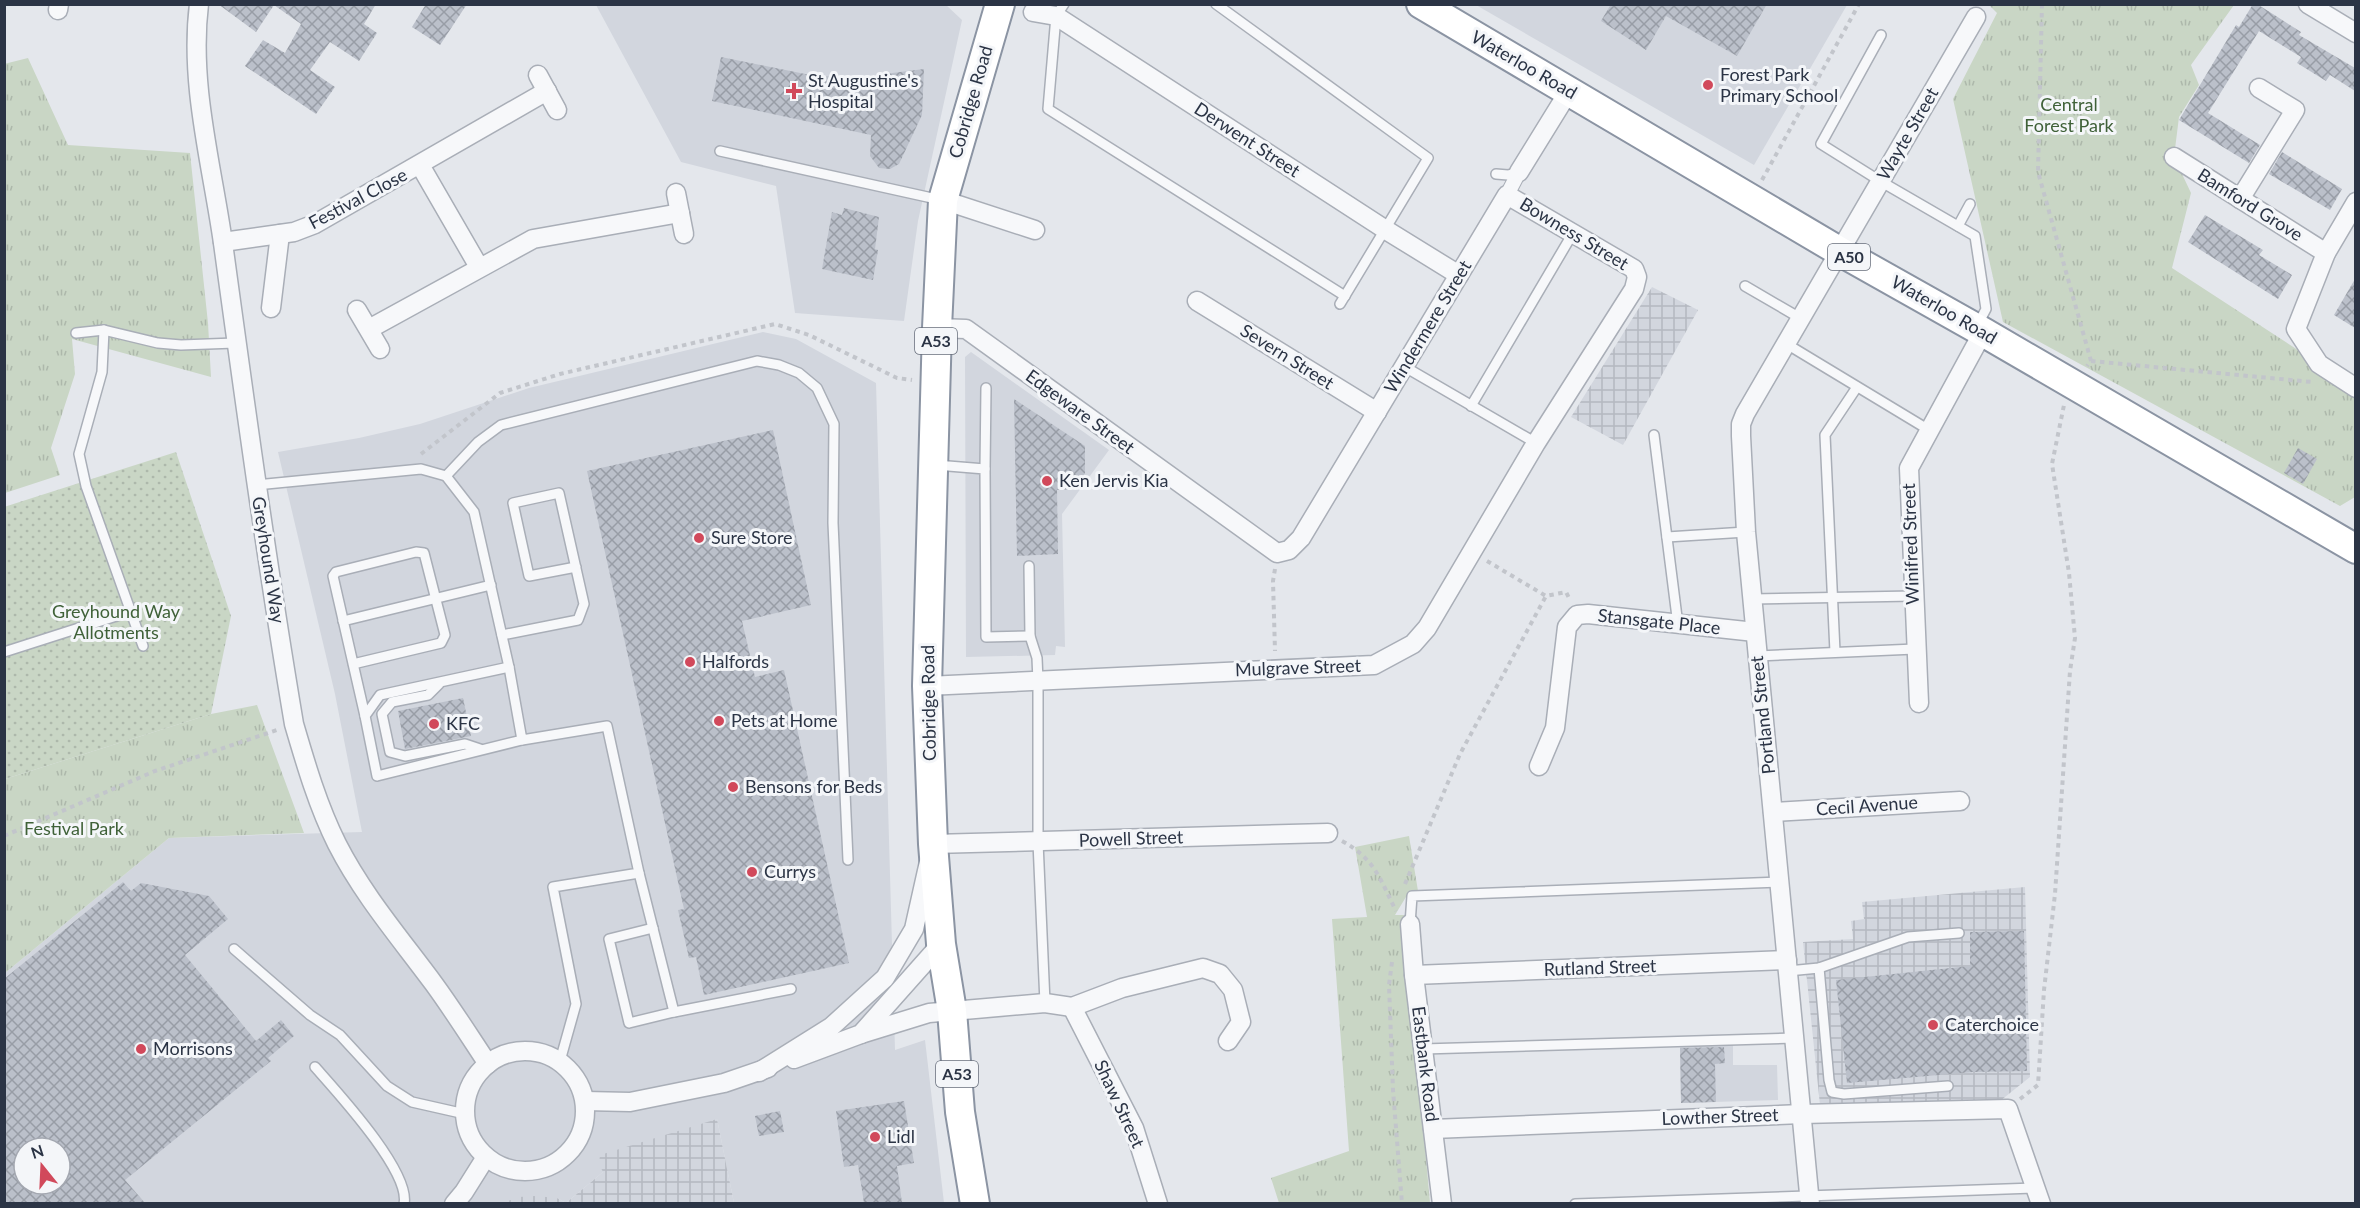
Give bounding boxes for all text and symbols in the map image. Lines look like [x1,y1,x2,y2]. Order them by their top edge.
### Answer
street label: Waterloo Road [1468,25,1581,103]
street label: Cobridge Road [943,43,997,161]
place label: Forest Park Primary School [1720,63,1838,106]
place label: St Augustine's Hospital [808,69,919,112]
marker: Forest Park Primary School [1701,78,1715,92]
marker: St Augustine's Hospital [785,82,803,100]
street label: Wayte Street [1872,83,1943,184]
park label: Central Forest Park [2024,93,2115,136]
street label: Derwent Street [1191,97,1305,182]
street label: Festival Close [304,163,411,233]
street label: Bamford Grove [2194,163,2307,245]
street label: Bowness Street [1516,192,1633,274]
road number: A50 [1828,244,1870,270]
street label: Windermere Street [1379,256,1476,397]
street label: Waterloo Road [1888,270,2001,348]
street label: Severn Street [1237,319,1339,394]
road number: A53 [915,328,957,354]
street label: Edgeware Street [1022,364,1140,458]
place label: Ken Jervis Kia [1059,469,1168,491]
marker: Ken Jervis Kia [1040,474,1054,488]
street label: Winifred Street [1897,482,1923,605]
street label: Greyhound Way [248,495,290,626]
place label: Sure Store [711,526,793,548]
marker: Sure Store [692,531,706,545]
park label: Greyhound Way Allotments [52,600,181,643]
street label: Stansgate Place [1597,604,1721,638]
street label: Cobridge Road [916,645,940,761]
place label: Halfords [702,650,769,672]
street label: Mulgrave Street [1235,654,1362,680]
street label: Portland Street [1745,654,1779,775]
marker: Halfords [683,655,697,669]
place label: Pets at Home [731,709,838,731]
place label: KFC [446,712,480,734]
marker: Pets at Home [712,714,726,728]
marker: KFC [427,717,441,731]
place label: Bensons for Beds [745,775,883,797]
marker: Bensons for Beds [726,780,740,794]
street label: Cecil Avenue [1815,790,1919,820]
park label: Festival Park [24,817,125,839]
street label: Powell Street [1078,825,1184,851]
place label: Currys [764,860,816,882]
marker: Currys [745,865,759,879]
street label: Rutland Street [1543,954,1657,980]
street label: Eastbank Road [1408,1005,1444,1123]
place label: Caterchoice [1945,1013,2039,1035]
marker: Caterchoice [1926,1018,1940,1032]
place label: Morrisons [153,1037,233,1059]
marker: Morrisons [134,1042,148,1056]
street label: Shaw Street [1090,1056,1150,1151]
road number: A53 [936,1061,978,1087]
street label: Lowther Street [1661,1103,1779,1129]
place label: Lidl [887,1125,915,1147]
marker: Lidl [868,1130,882,1144]
north arrow [12,1136,72,1196]
text: N [28,1140,46,1162]

